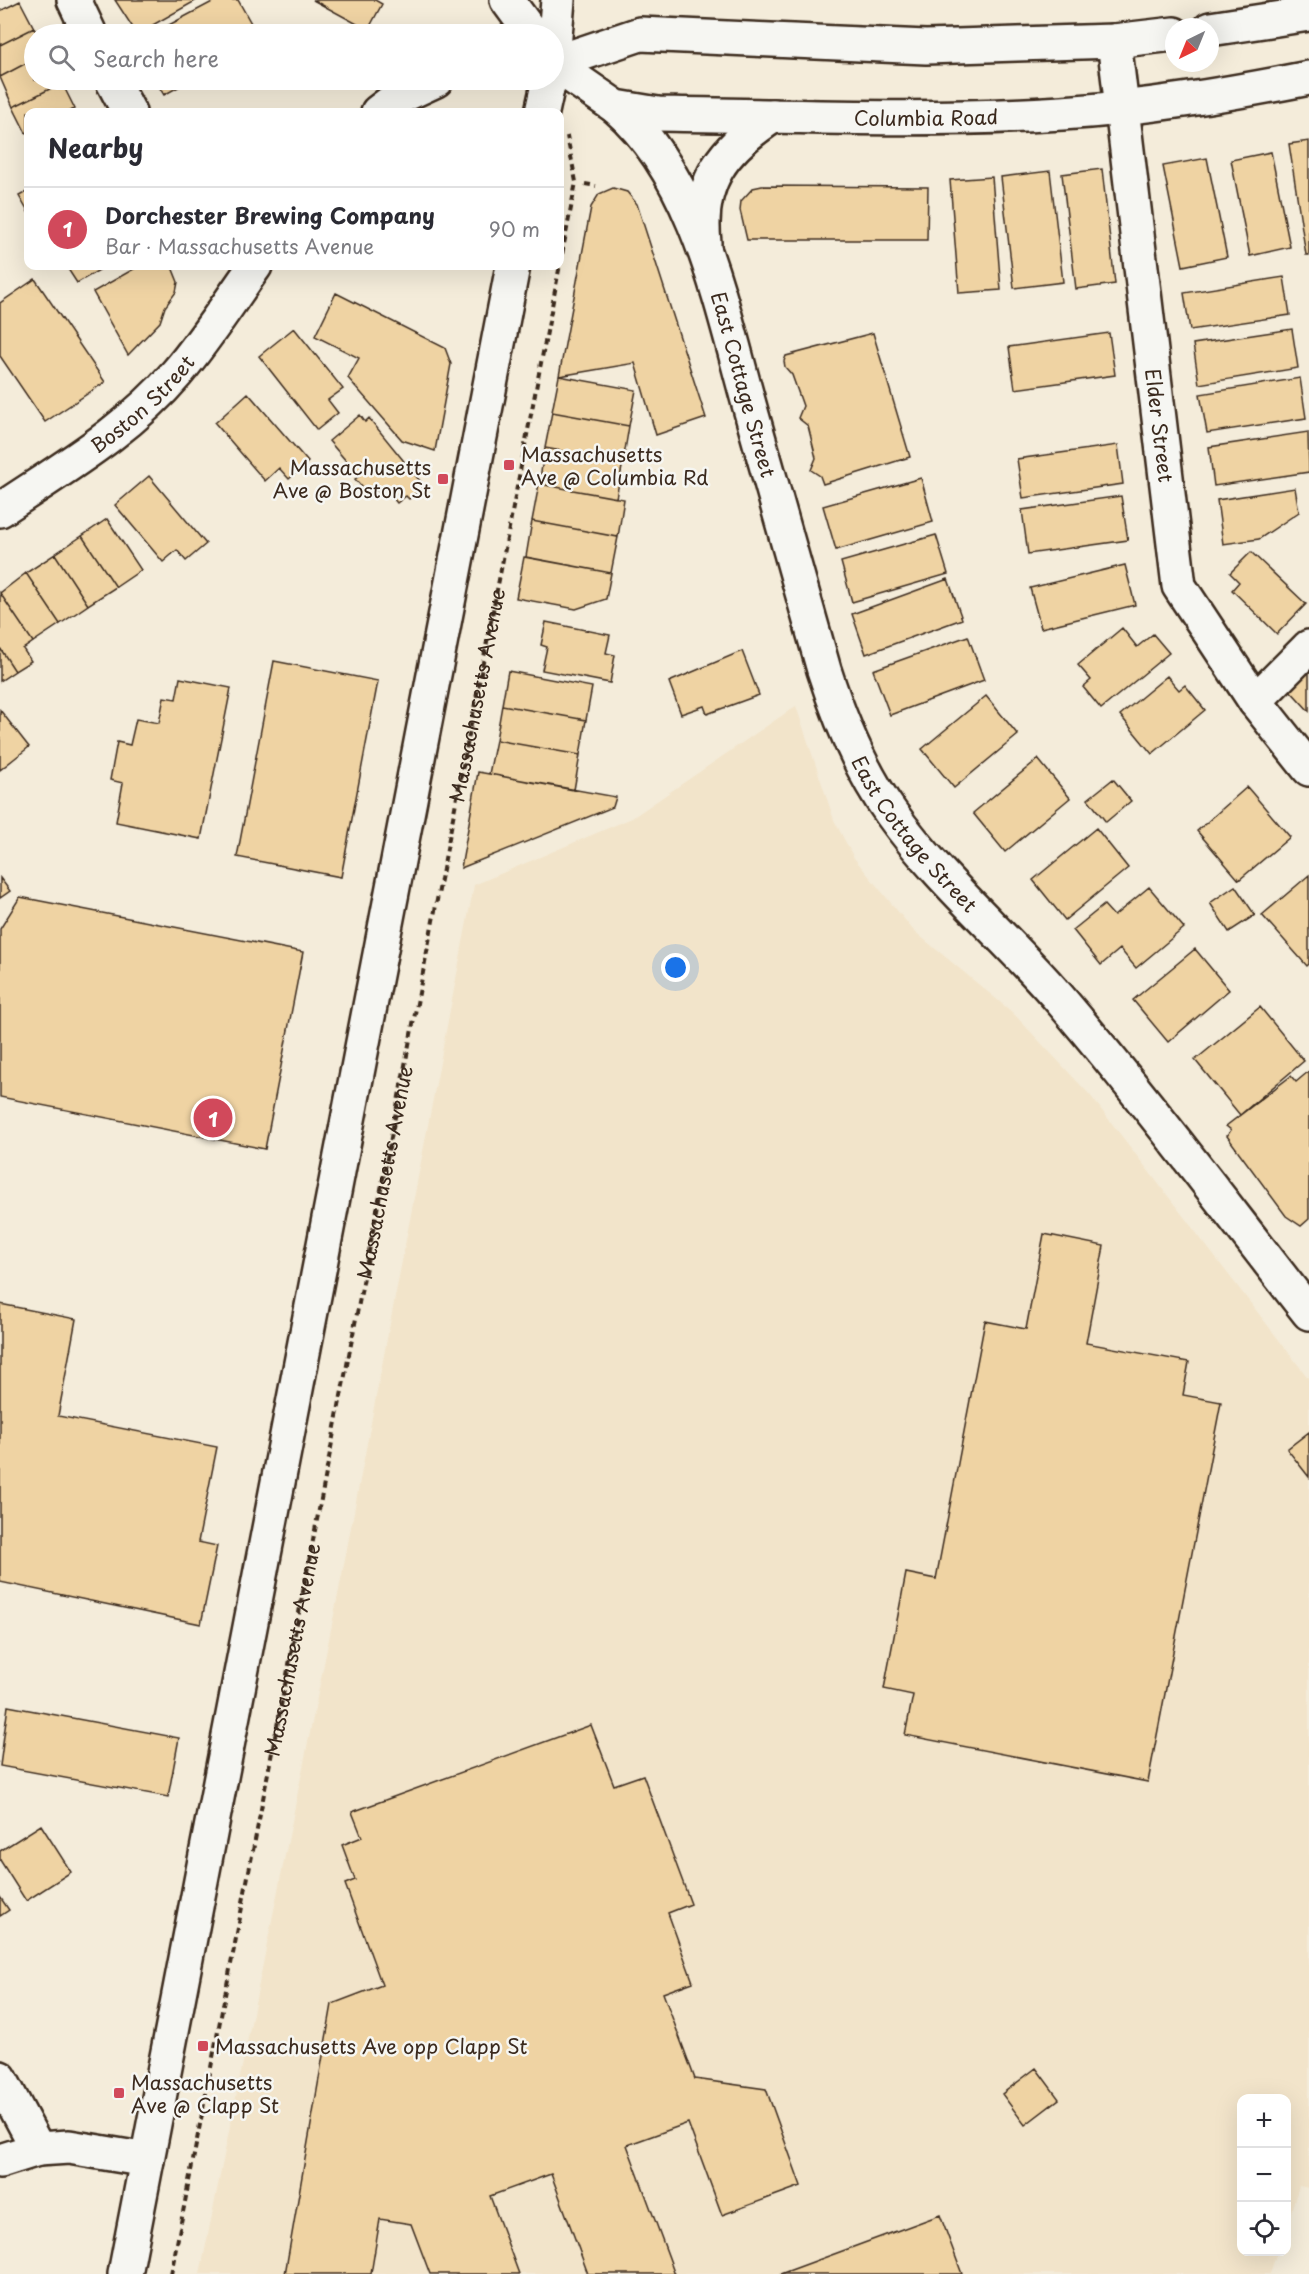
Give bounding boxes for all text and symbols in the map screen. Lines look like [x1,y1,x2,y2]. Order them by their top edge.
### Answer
north arrow [1165,18,1219,72]
search box [24,24,564,90]
icon: search [45,41,78,74]
text: Search here [93,41,219,74]
street label: Columbia Road [854,101,999,133]
text: Nearby [48,128,143,167]
text: Dorchester Brewing Company [105,198,435,231]
text: 1 [63,214,72,244]
text: 90 m [489,214,540,244]
text: Bar · Massachusetts Avenue [105,231,374,261]
street label: East Cottage Street [704,288,784,481]
street label: Boston Street [84,348,201,460]
street label: Elder Street [1138,367,1182,484]
place label: Massachusetts Ave @ Columbia Rd [521,439,708,492]
place label: Massachusetts Ave @ Boston St [273,452,431,505]
marker: Massachusetts Ave @ Columbia Rd [502,458,516,472]
marker: Massachusetts Ave @ Boston St [436,472,450,486]
street label: Massachusetts Avenue [441,586,512,805]
street label: East Cottage Street [845,750,985,919]
your location [661,953,690,982]
street label: Massachusetts Avenue [349,1063,420,1282]
pin: 1 [194,1096,232,1140]
street label: Massachusetts Avenue [257,1540,327,1759]
place label: Massachusetts Ave opp Clapp St [215,2031,527,2061]
marker: Massachusetts Ave opp Clapp St [196,2039,210,2053]
place label: Massachusetts Ave @ Clapp St [131,2067,279,2120]
marker: Massachusetts Ave @ Clapp St [112,2086,126,2100]
map controls [1237,2094,1291,2256]
button: + [1237,2094,1291,2148]
button: − [1237,2148,1291,2202]
button: locate [1237,2202,1291,2256]

